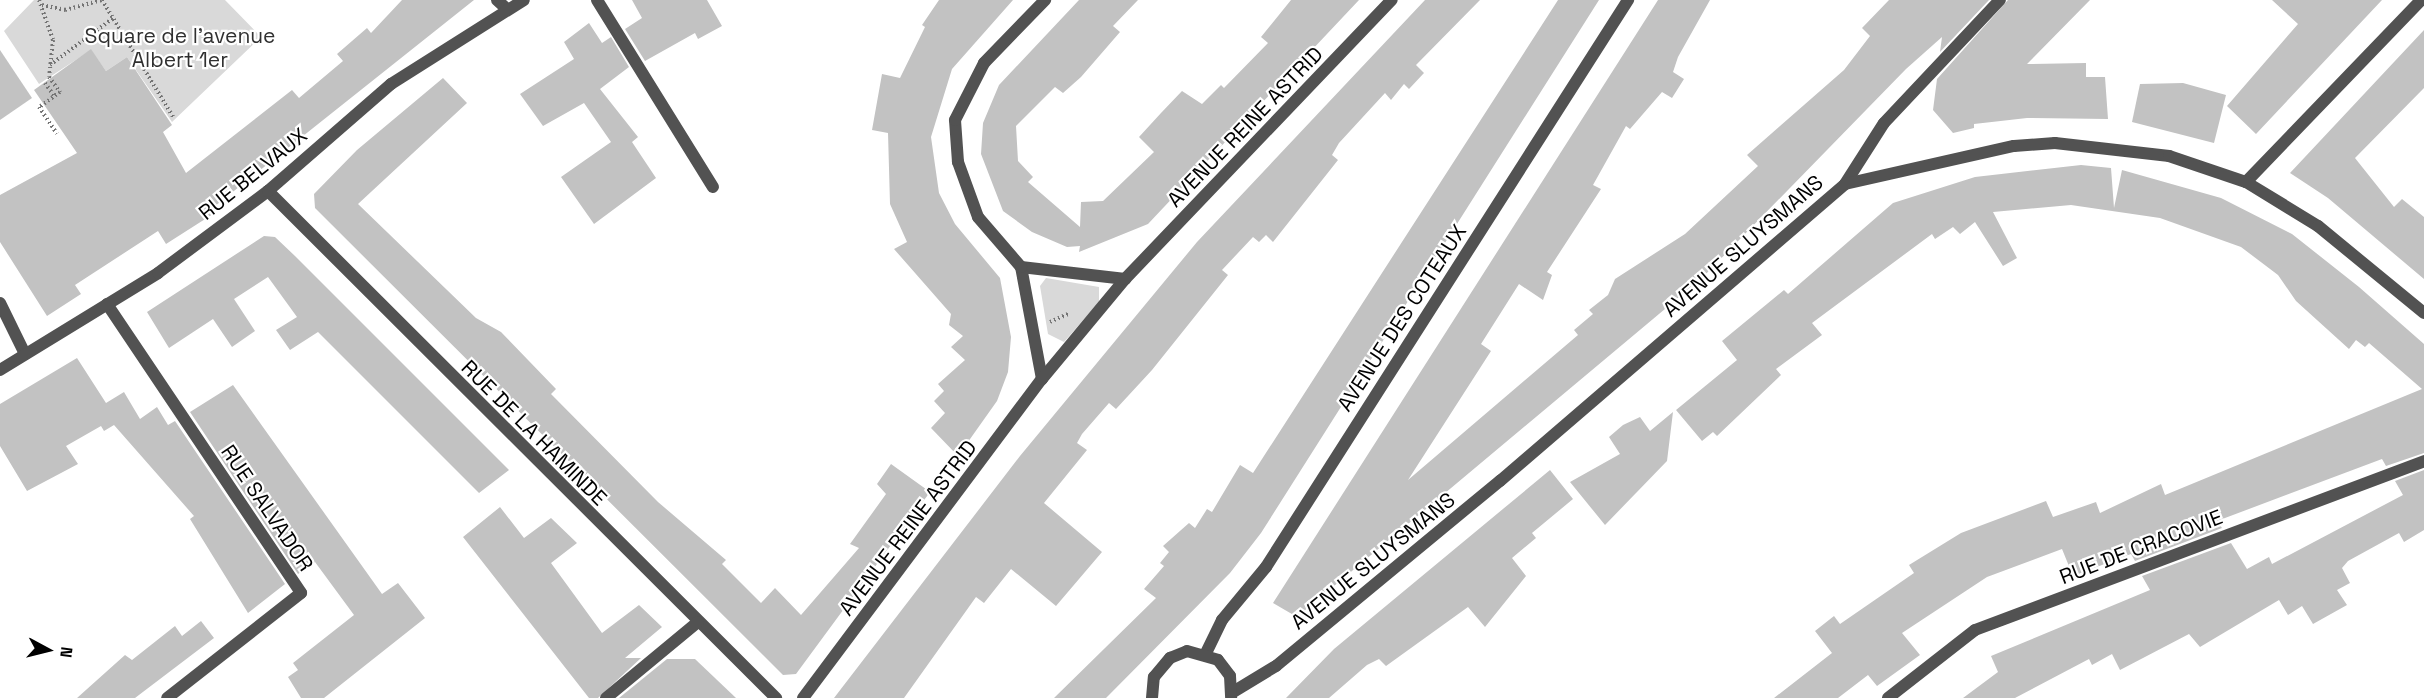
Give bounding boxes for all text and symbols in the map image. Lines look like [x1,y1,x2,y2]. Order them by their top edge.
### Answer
park label: Square de l'avenue Albert 1er [85,23,275,73]
street label: AVENUE REINE ASTRID [1162,41,1328,213]
street label: RUE BELVAUX [194,123,312,225]
street label: AVENUE SLUYSMANS [1658,170,1828,322]
street label: AVENUE DES COTEAUX [1332,220,1472,416]
street label: RUE DE LA HAMINDE [456,355,612,511]
street label: AVENUE REINE ASTRID [834,435,982,621]
street label: RUE SALVADOR [216,440,318,576]
street label: AVENUE SLUYSMANS [1286,487,1460,635]
street label: RUE DE CRACOVIE [2056,504,2226,590]
north arrow [18,620,78,680]
text: N [55,646,77,659]

